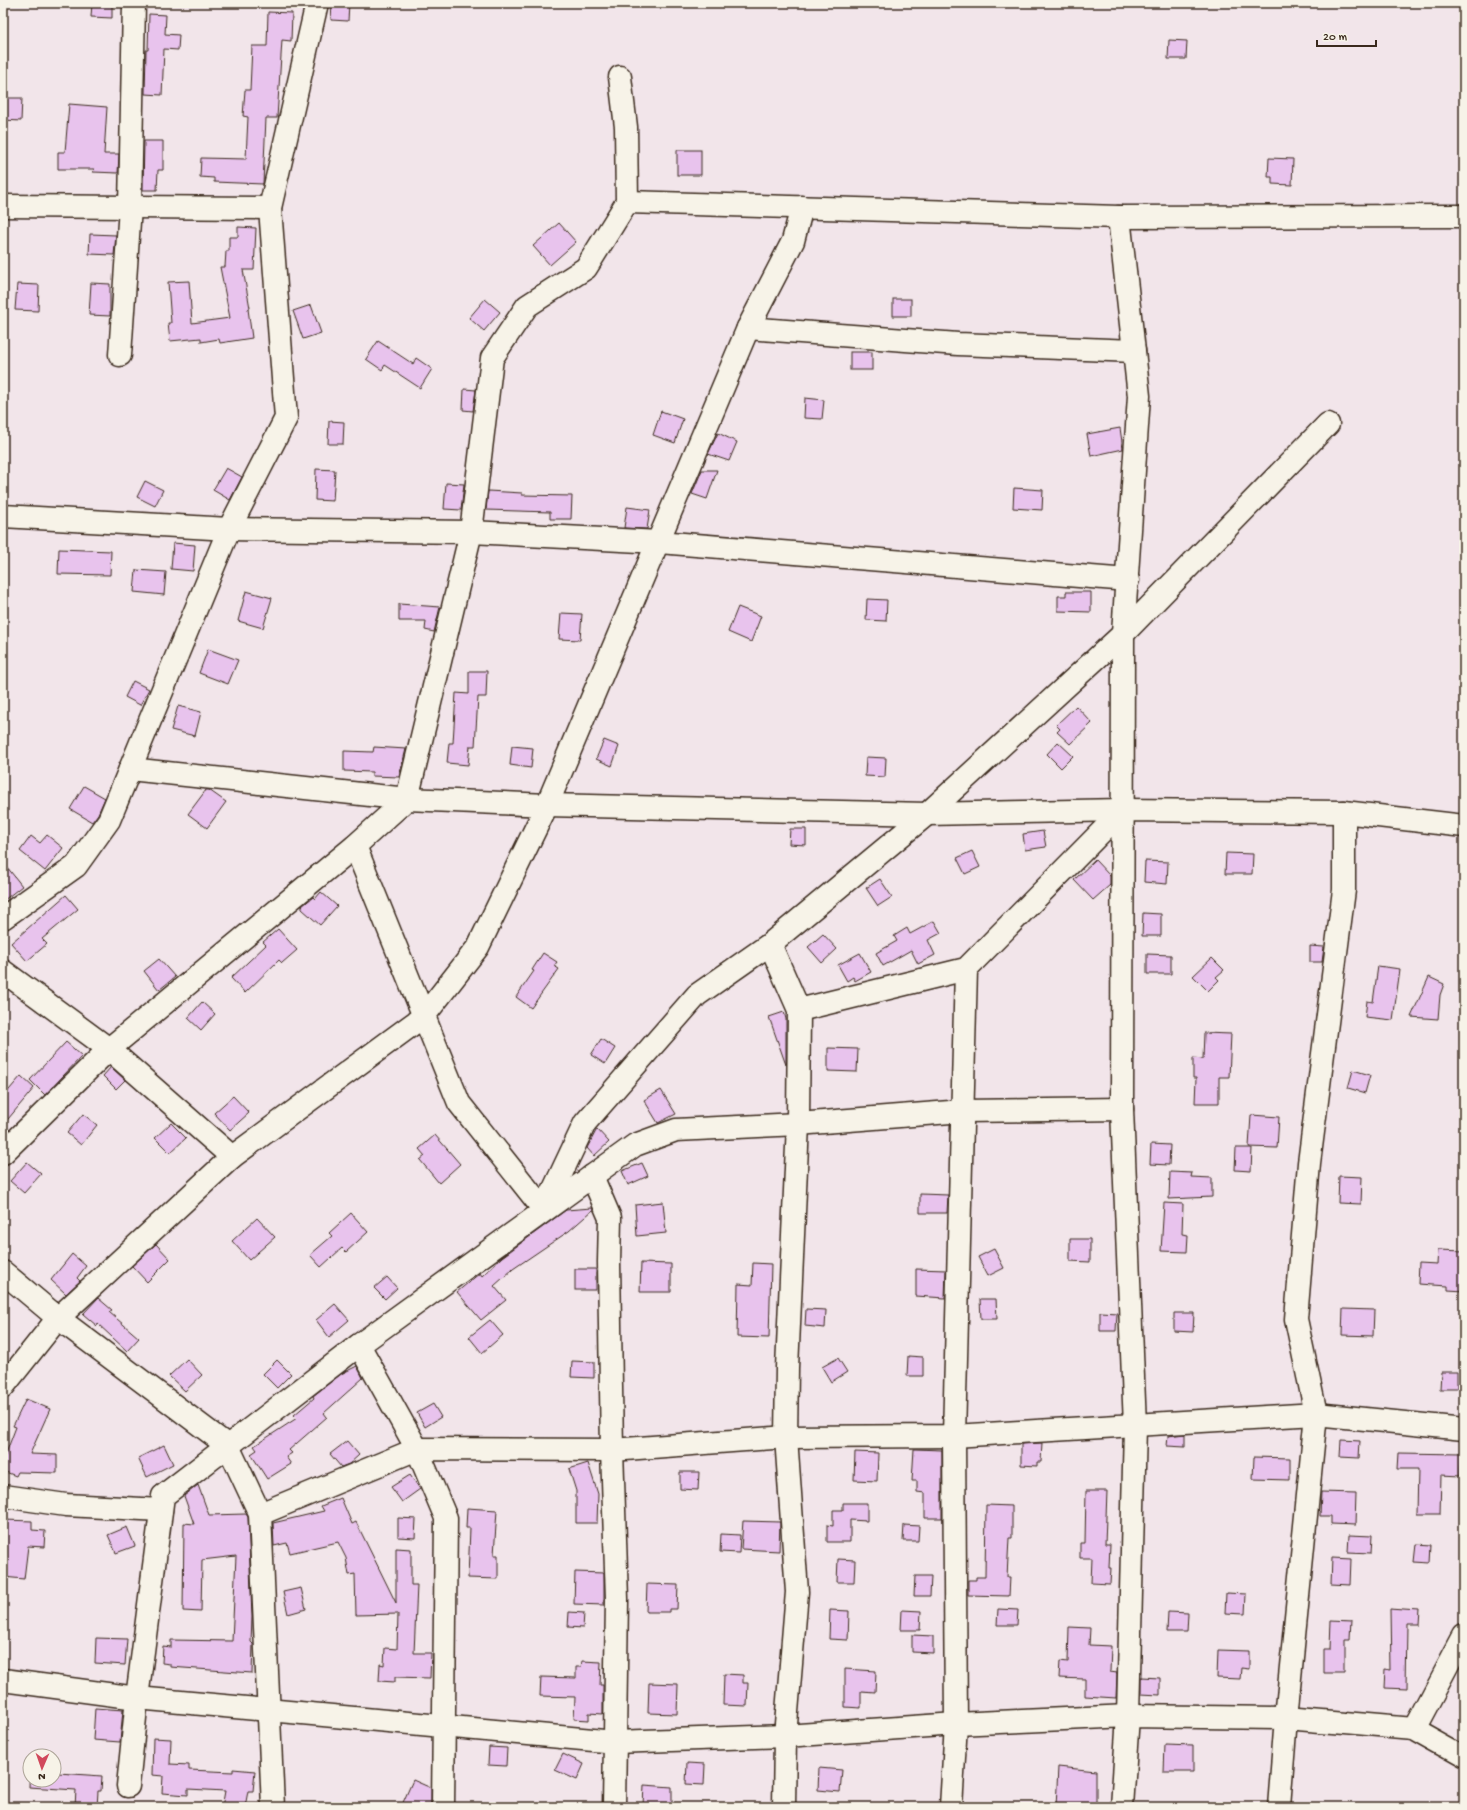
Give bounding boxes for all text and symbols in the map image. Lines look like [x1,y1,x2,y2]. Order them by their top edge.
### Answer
scale bar [1317,22,1376,48]
text: 20 m [1323,31,1348,45]
north arrow [22,1748,62,1788]
text: N [38,1770,46,1782]

